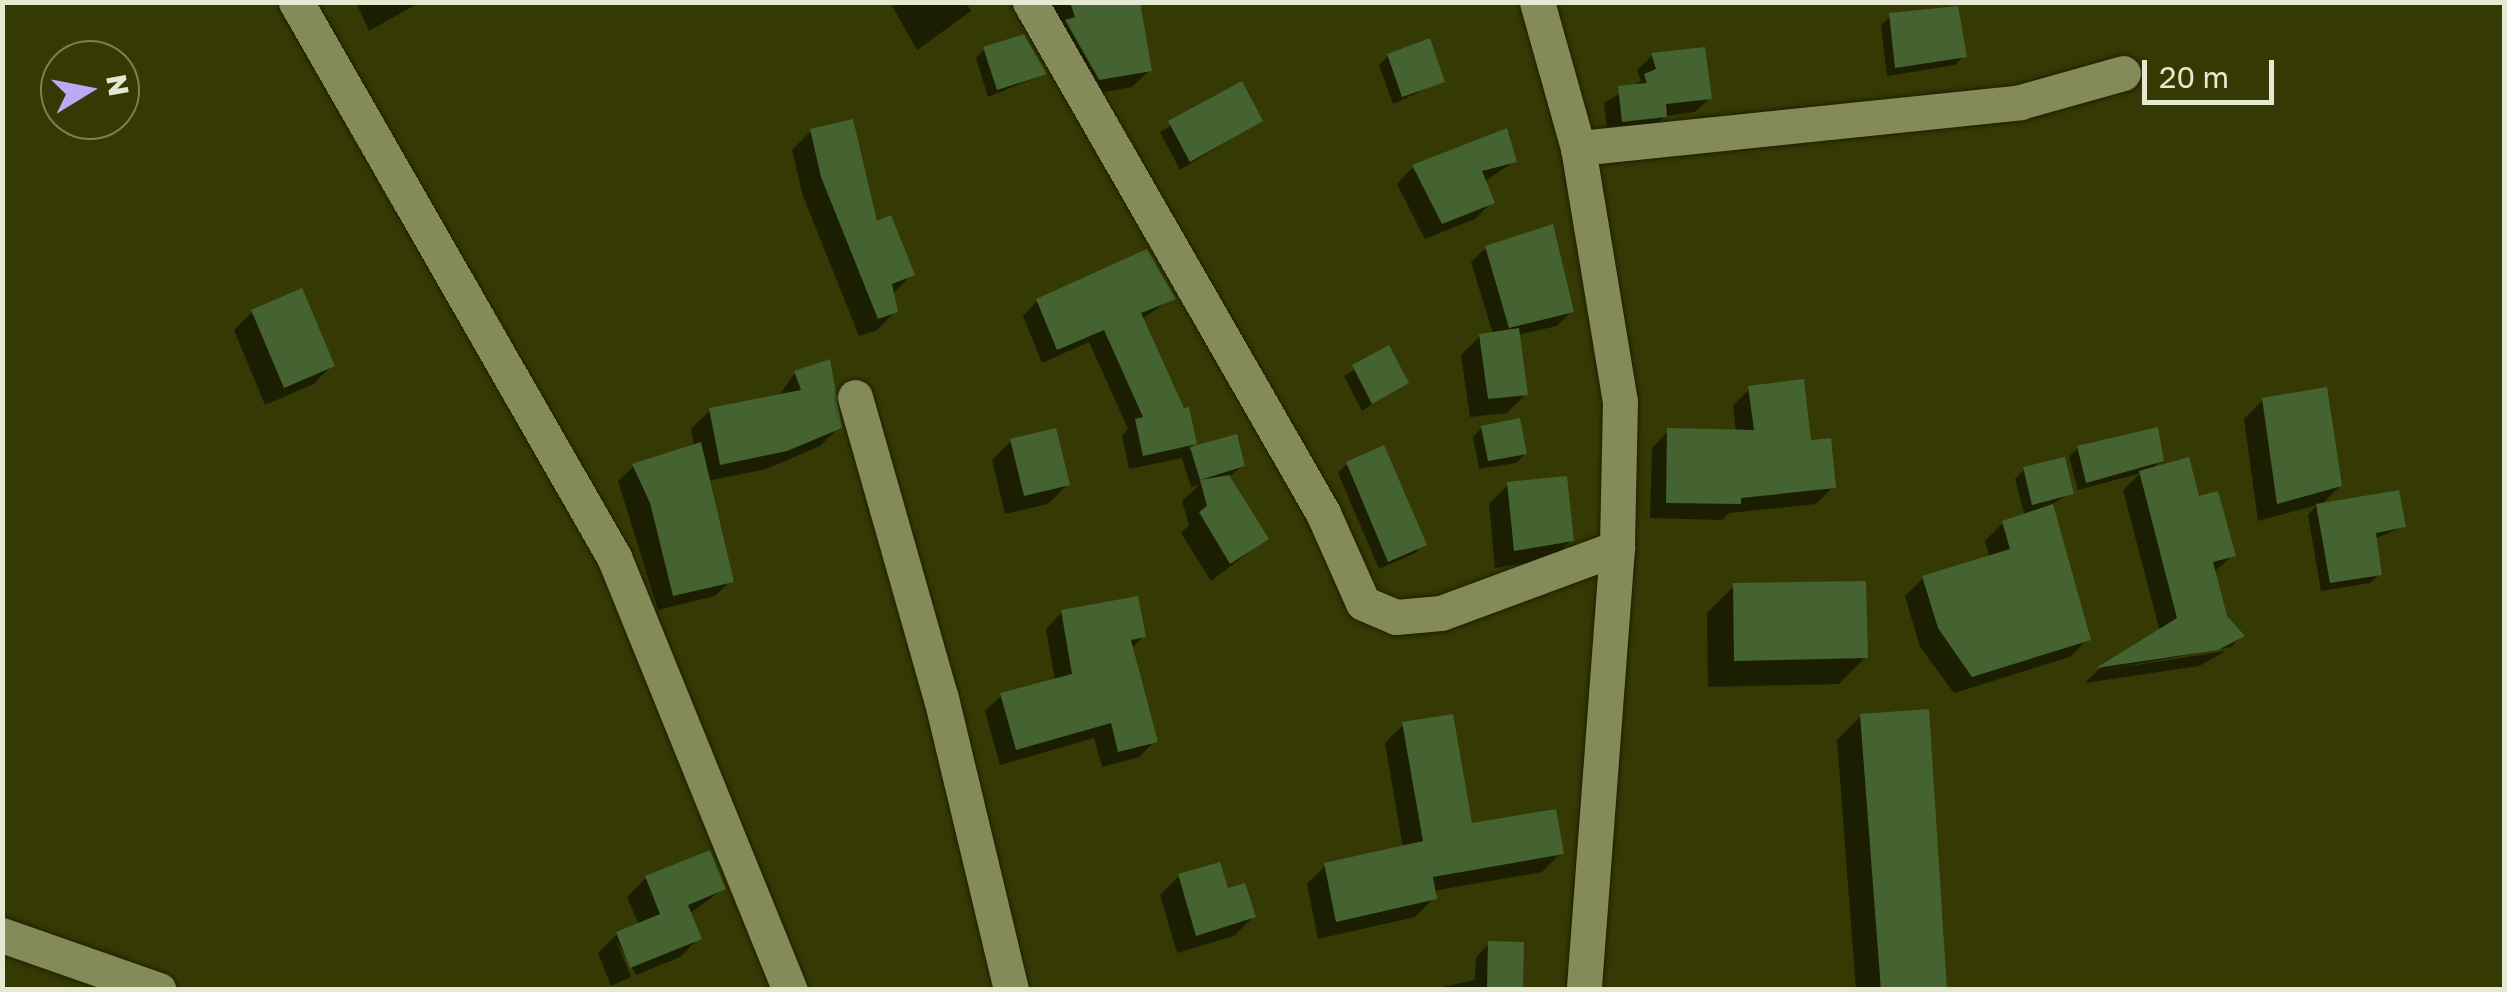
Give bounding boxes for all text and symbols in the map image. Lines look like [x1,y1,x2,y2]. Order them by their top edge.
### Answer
north arrow [40,40,140,140]
scale bar [2147,40,2280,102]
text: 20 m [2159,59,2229,95]
text: N [100,72,136,98]

